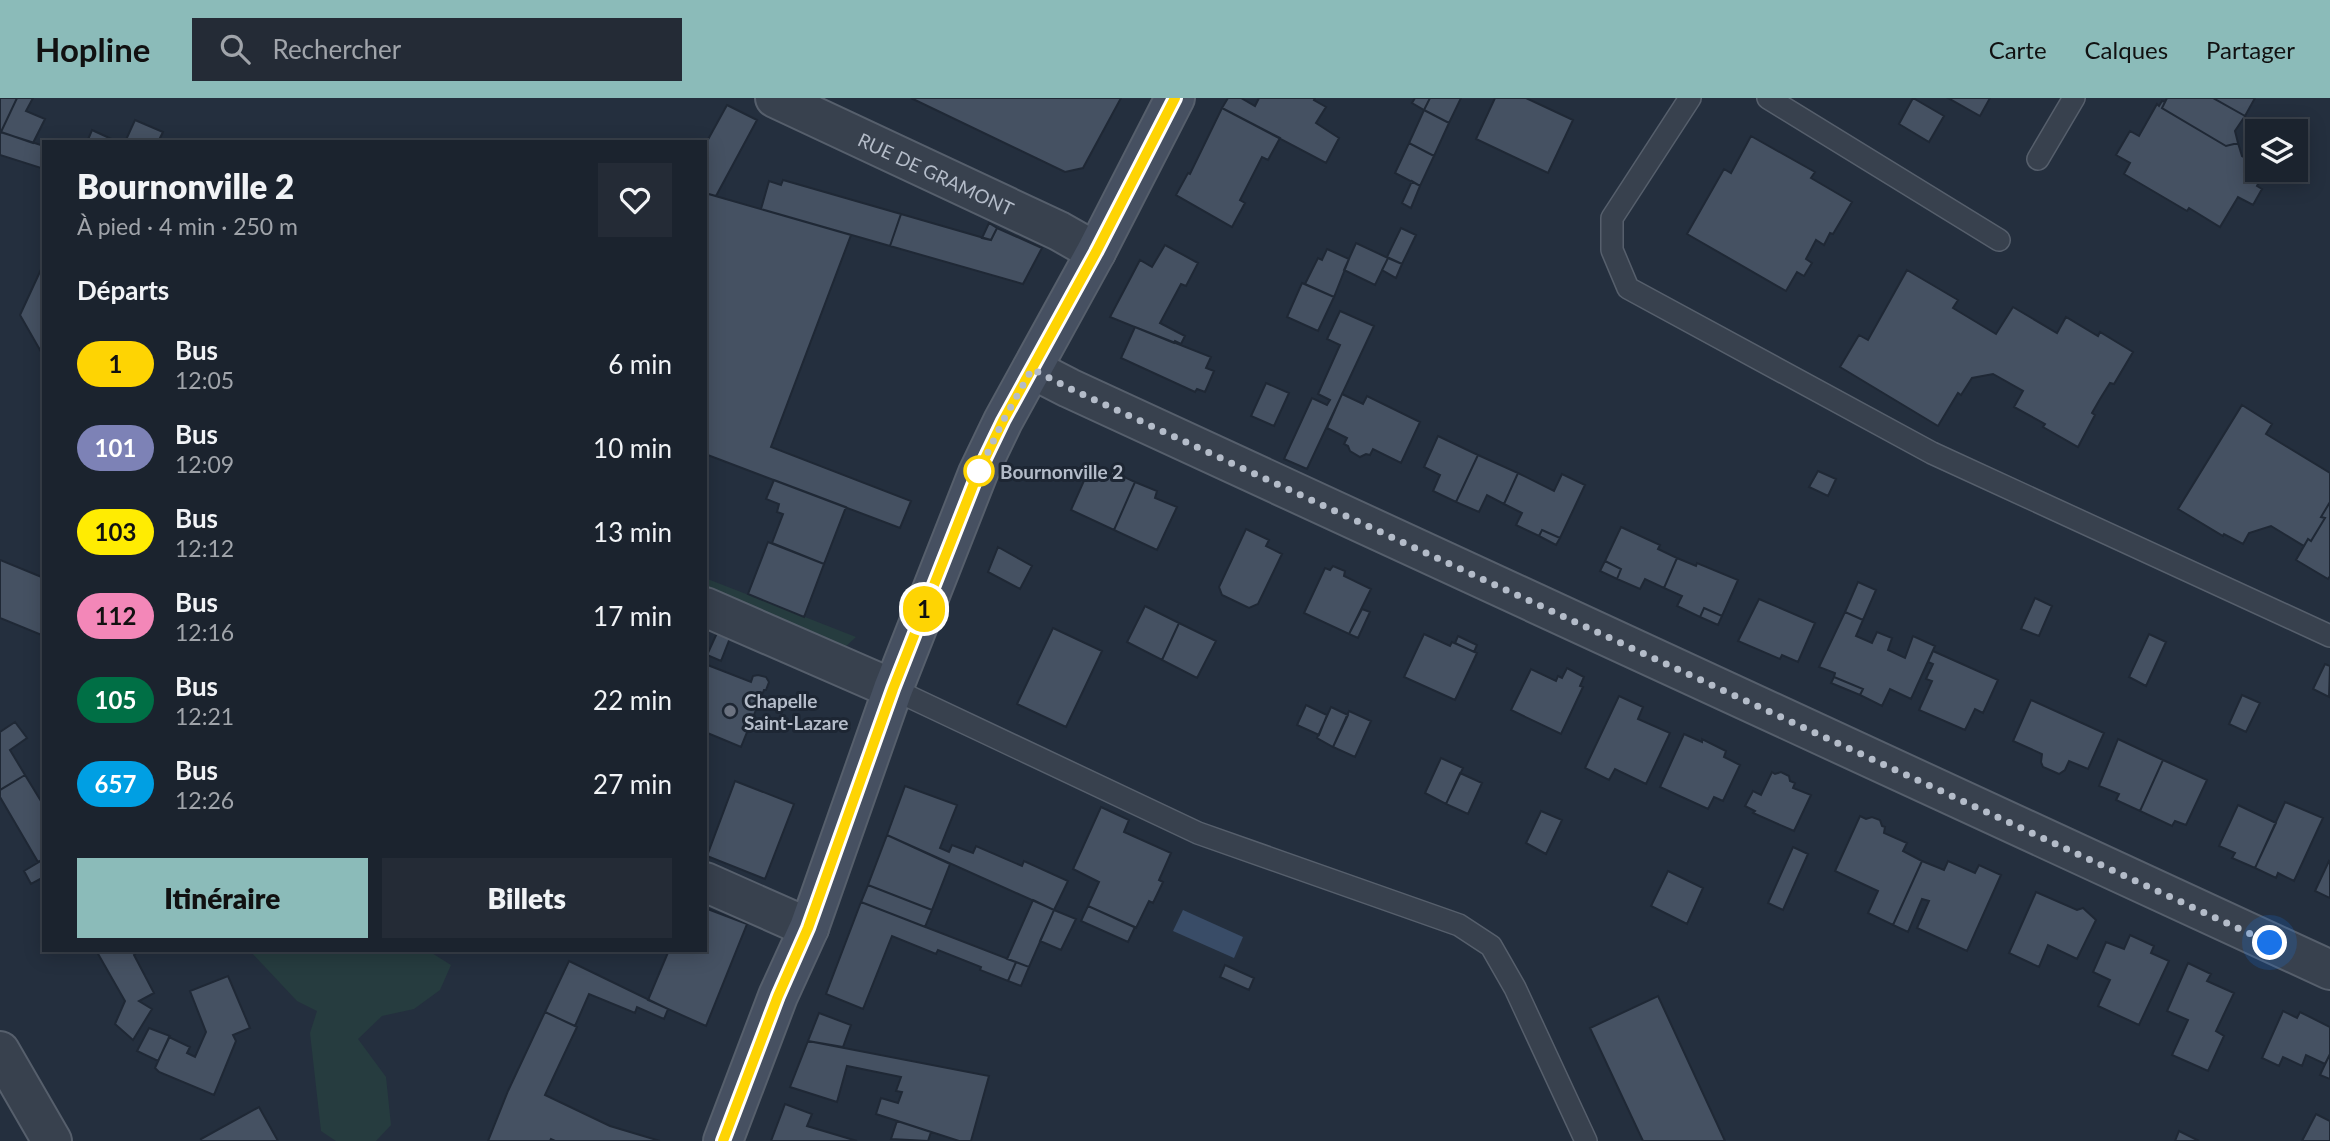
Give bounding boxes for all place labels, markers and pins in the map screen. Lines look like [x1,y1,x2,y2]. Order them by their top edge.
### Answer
marker: Bournonville 2 [964,456,994,486]
place label: Bournonville 2 [1000,460,1123,483]
place label: Chapelle Saint-Lazare [744,689,848,734]
marker: Chapelle Saint-Lazare [722,703,738,719]

